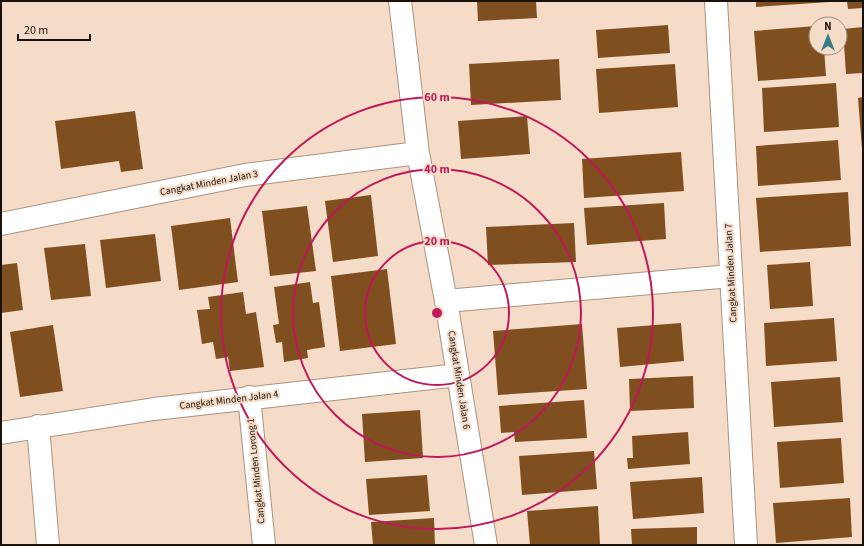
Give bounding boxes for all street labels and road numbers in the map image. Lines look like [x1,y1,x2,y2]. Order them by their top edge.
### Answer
street label: Cangkat Minden Jalan 3 [159,167,259,199]
street label: Cangkat Minden Jalan 7 [721,223,741,323]
street label: Cangkat Minden Jalan 6 [444,330,474,430]
street label: Cangkat Minden Jalan 4 [179,387,279,413]
street label: Cangkat Minden Lorong 1 [243,418,269,524]

